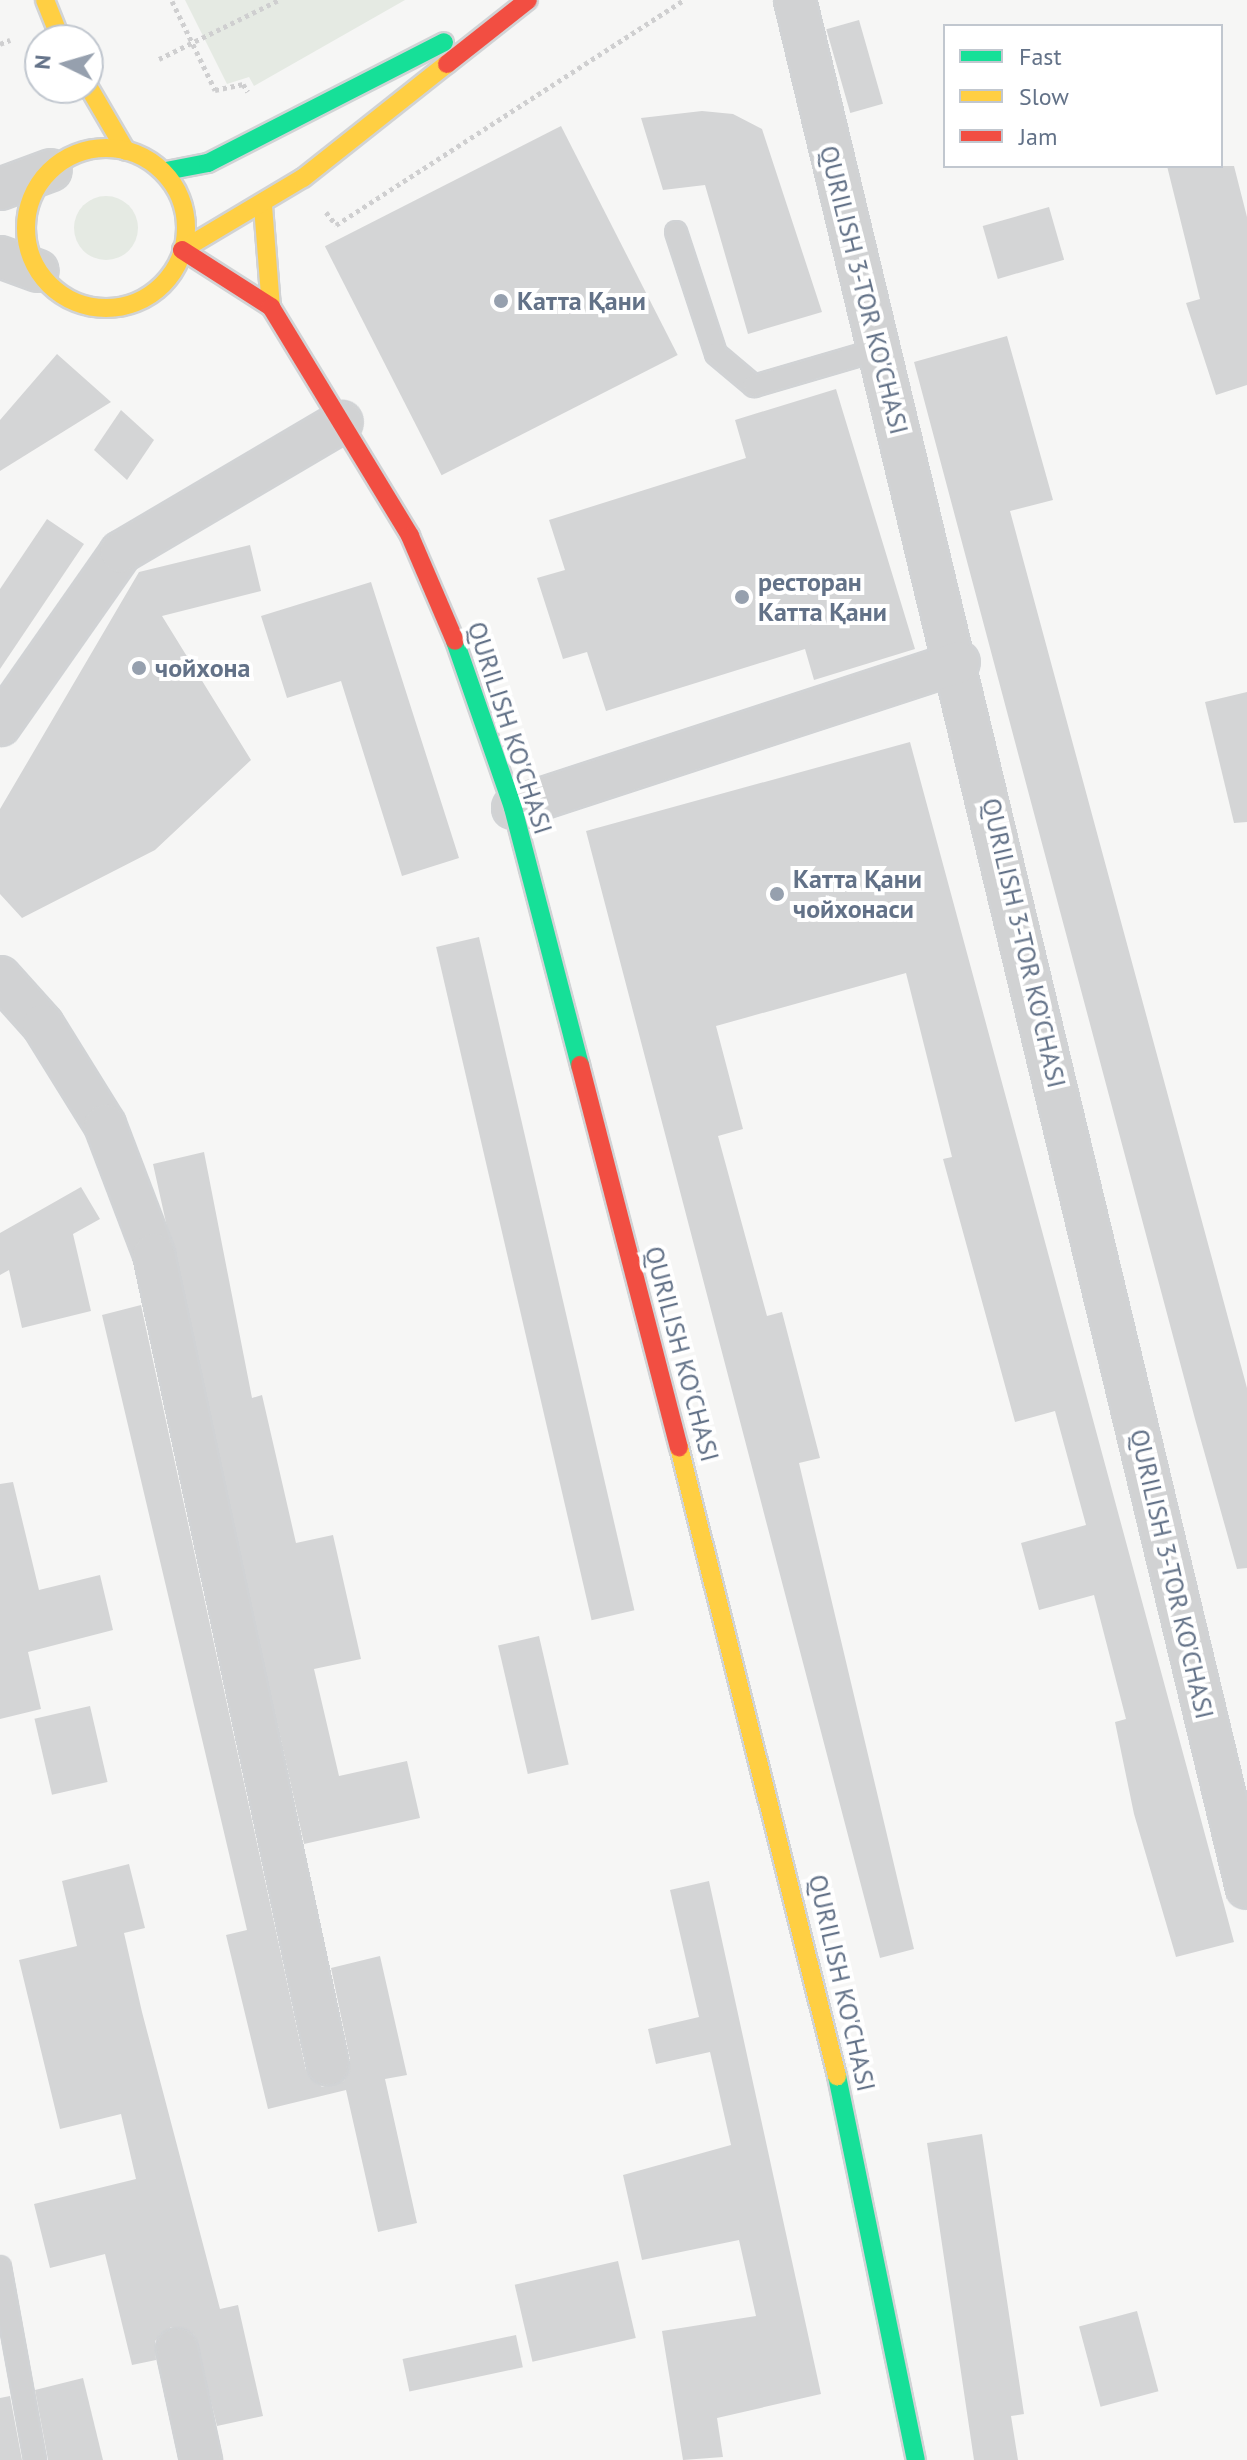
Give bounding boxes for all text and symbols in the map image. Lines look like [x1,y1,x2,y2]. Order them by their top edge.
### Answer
north arrow [24,24,104,104]
legend [943,24,1223,168]
text: Fast [1019,41,1062,72]
text: N [28,54,57,71]
text: Slow [1019,81,1069,112]
text: Jam [1019,121,1057,152]
street label: QURILISH 3-TOR KO'CHASI [813,142,915,438]
place label: Катта Қани [517,285,646,317]
marker: Катта Қани [492,292,510,310]
place label: ресторан Катта Қани [758,566,887,628]
marker: ресторан Катта Қани [733,588,751,606]
street label: QURILISH KO'CHASI [461,618,559,838]
place label: чойхона [155,652,250,684]
marker: чойхона [130,659,148,677]
street label: QURILISH 3-TOR KO'CHASI [975,795,1073,1091]
place label: Катта Қани чойхонаси [793,863,922,924]
marker: Катта Қани чойхонаси [768,885,786,903]
street label: QURILISH KO'CHASI [638,1243,726,1465]
street label: QURILISH 3-TOR KO'CHASI [1123,1426,1221,1722]
street label: QURILISH KO'CHASI [802,1871,882,2095]

